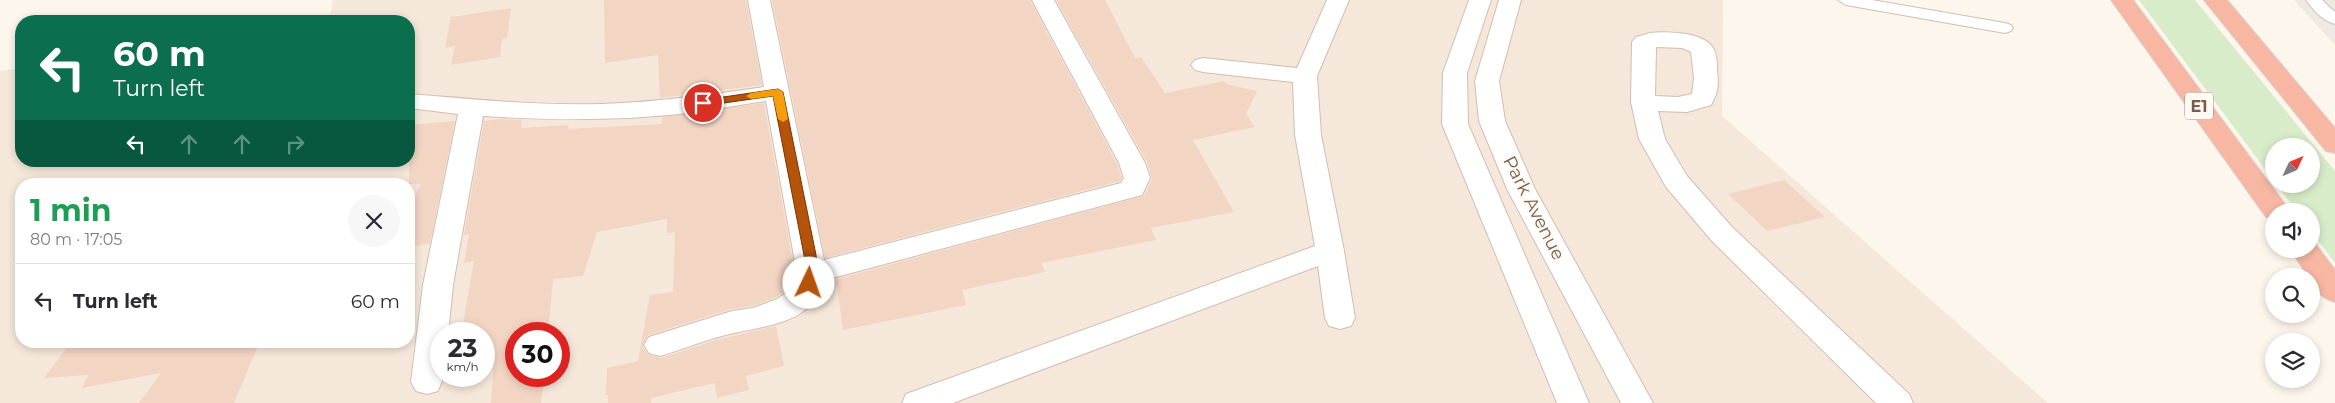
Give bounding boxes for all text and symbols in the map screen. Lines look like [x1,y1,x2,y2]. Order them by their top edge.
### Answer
text: 60 m [113,32,206,75]
icon: left [30,35,95,100]
text: Turn left [113,75,205,102]
pin [682,82,724,124]
icon: arrive [689,89,717,117]
road number: E1 [2185,92,2213,120]
icon: left [122,130,150,158]
icon: ahead [175,130,203,158]
icon: ahead [228,130,256,158]
icon: right [281,130,309,158]
north arrow [2265,138,2320,192]
map controls [2265,138,2320,388]
street label: Park Avenue [1498,152,1570,264]
text: 1 min [30,192,111,229]
button: close [348,195,400,247]
button: sound [2265,203,2320,258]
text: 80 m · 17:05 [30,230,122,249]
position arrow [782,256,834,308]
button: search [2265,268,2320,323]
icon: left [30,287,58,315]
text: Turn left [73,290,158,313]
text: 60 m [351,290,400,313]
speed limit sign: 30 [505,322,570,387]
text: 23 [448,333,477,363]
button: layers [2265,333,2320,388]
text: km/h [446,359,479,374]

